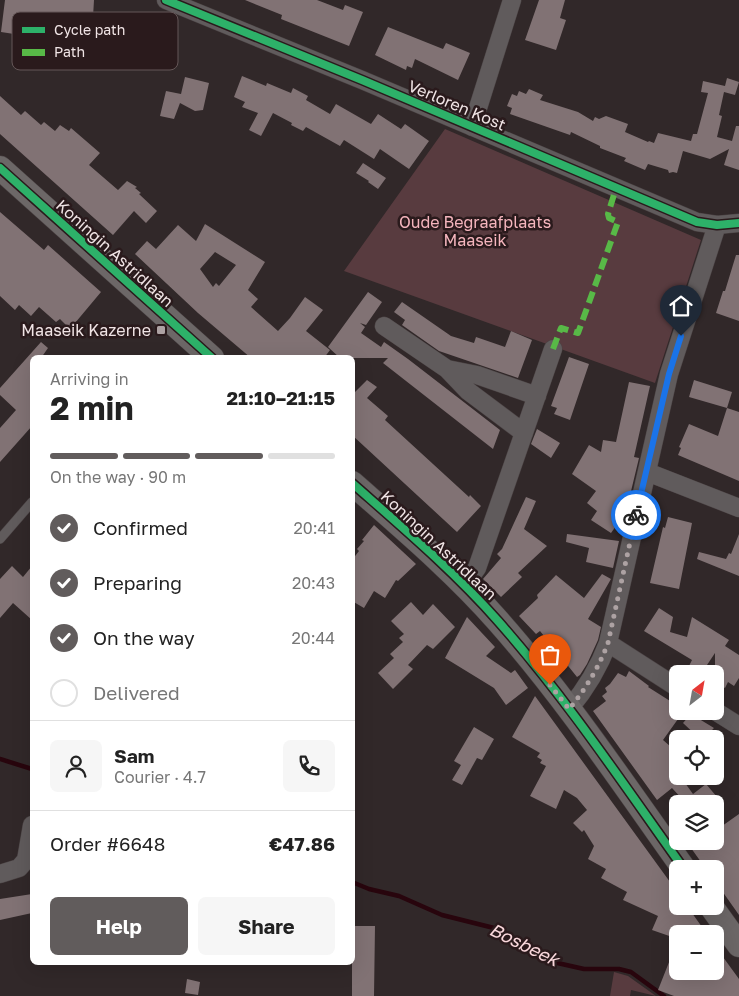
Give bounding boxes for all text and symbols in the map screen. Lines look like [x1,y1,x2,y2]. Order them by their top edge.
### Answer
legend [12,12,178,70]
text: Cycle path [54,21,125,38]
text: Path [54,43,85,60]
street label: Verloren Kost [405,75,509,135]
street label: Koningin Astridlaan [52,195,178,311]
park label: Oude Begraafplaats Maaseik [399,212,551,250]
pin [660,285,702,336]
icon: home [667,292,695,320]
place label: Maaseik Kazerne [21,320,151,340]
marker: Maaseik Kazerne [155,324,167,336]
text: Arriving in [50,369,129,389]
text: 21:10–21:15 [227,386,335,409]
text: 2 min [50,389,134,427]
text: On the way · 90 m [50,467,186,487]
street label: Koningin Astridlaan [377,486,501,604]
courier [611,490,661,540]
icon: bike [622,501,650,529]
icon: check [50,514,78,542]
text: Confirmed [93,516,188,539]
text: 20:41 [293,518,335,538]
icon: check [50,569,78,597]
text: Preparing [93,571,182,594]
text: 20:43 [292,573,335,593]
icon: check [50,624,78,652]
text: On the way [93,626,195,649]
text: 20:44 [291,628,335,648]
pin [529,634,571,685]
icon: bag [536,641,564,669]
north arrow [669,665,724,720]
map controls [669,665,724,980]
text: Delivered [93,681,180,704]
button: locate [669,730,724,785]
button: person [50,740,102,792]
button: phone [283,740,335,792]
text: Sam [114,744,154,767]
text: Courier · 4.7 [114,767,206,787]
button: layers [669,795,724,850]
text: Order #6648 [50,832,165,855]
text: €47.86 [269,832,335,855]
button: + [669,860,724,915]
button: Help [50,897,188,955]
button: Share [198,897,335,955]
water label: Bosbeek [486,918,564,971]
button: − [669,925,724,980]

